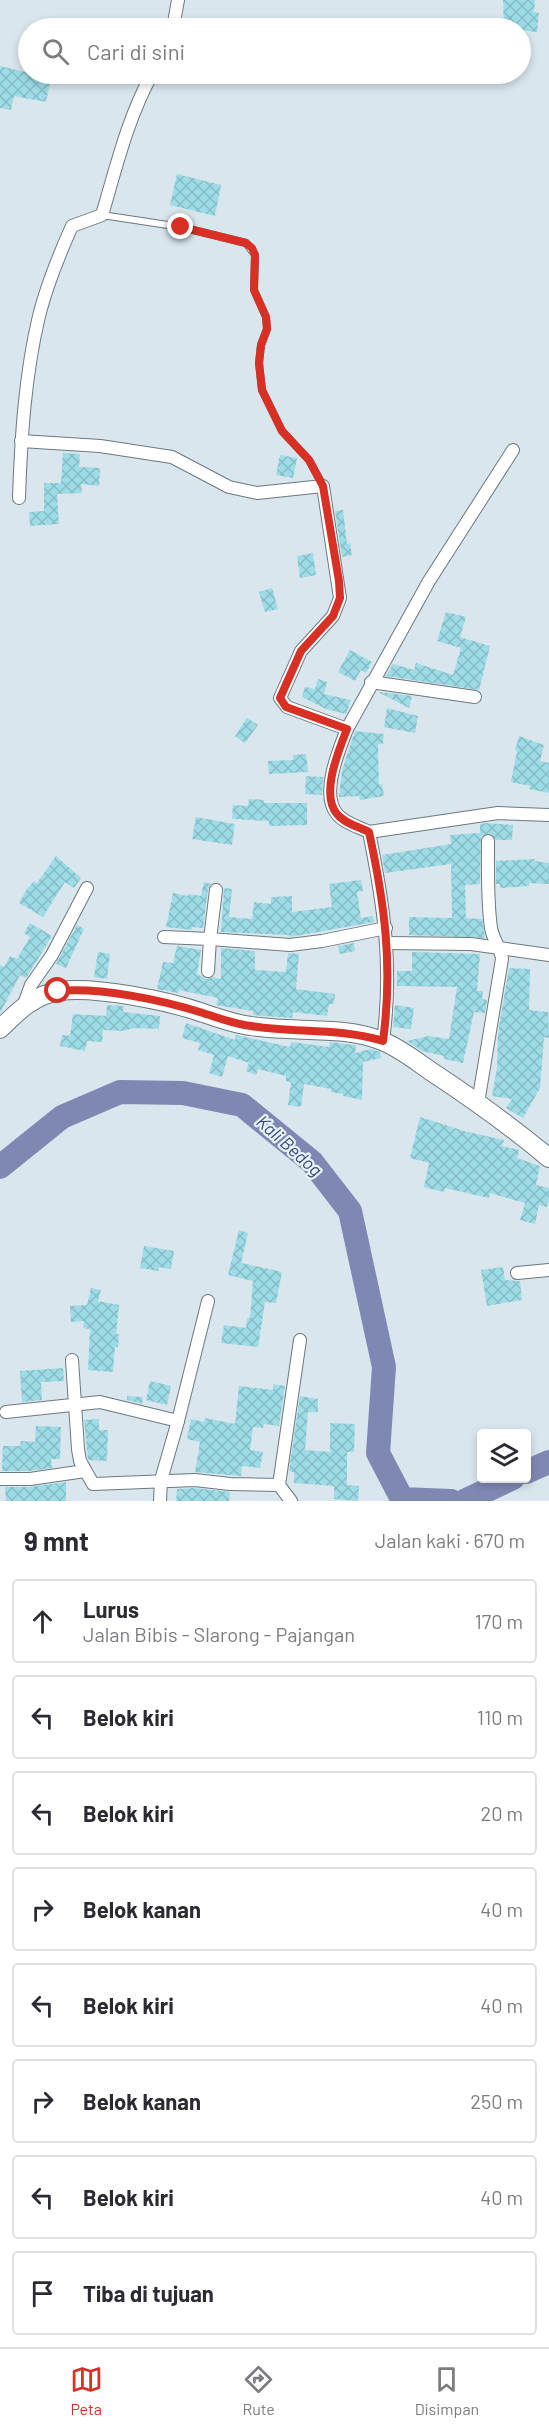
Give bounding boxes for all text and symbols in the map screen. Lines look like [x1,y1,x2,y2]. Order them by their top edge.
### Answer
search box [18,18,531,84]
icon: search [39,35,72,68]
text: Cari di sini [87,38,185,64]
route end [167,213,193,239]
route start [44,977,70,1003]
water label: Kali Bedog [252,1110,327,1180]
map controls [477,1429,531,1483]
button: layers [477,1429,531,1483]
text: 9 mnt [24,1525,89,1556]
text: Jalan kaki · 670 m [375,1528,525,1552]
text: Lurus [83,1596,139,1622]
icon: ahead [26,1605,59,1638]
text: 170 m [475,1609,523,1633]
text: Jalan Bibis - Slarong - Pajangan [83,1622,355,1646]
icon: left [26,1701,59,1734]
text: Belok kiri [83,1704,174,1730]
text: 110 m [477,1705,523,1729]
icon: left [26,1797,59,1830]
text: Belok kiri [83,1800,174,1826]
text: 20 m [480,1801,523,1825]
icon: right [26,1893,59,1926]
text: Belok kanan [83,1896,201,1922]
text: 40 m [480,1897,523,1921]
icon: left [26,1989,59,2022]
text: Belok kiri [83,1992,174,2018]
text: 40 m [480,1993,523,2017]
icon: right [26,2085,59,2118]
text: Belok kanan [83,2088,201,2114]
text: 250 m [470,2089,523,2113]
icon: left [26,2181,59,2214]
text: Belok kiri [83,2184,174,2210]
text: 40 m [480,2185,523,2209]
icon: arrive [26,2277,59,2310]
text: Tiba di tujuan [83,2280,214,2306]
tab: Peta [70,2363,103,2418]
tab: Rute [242,2363,275,2418]
tab: Disimpan [415,2363,479,2418]

